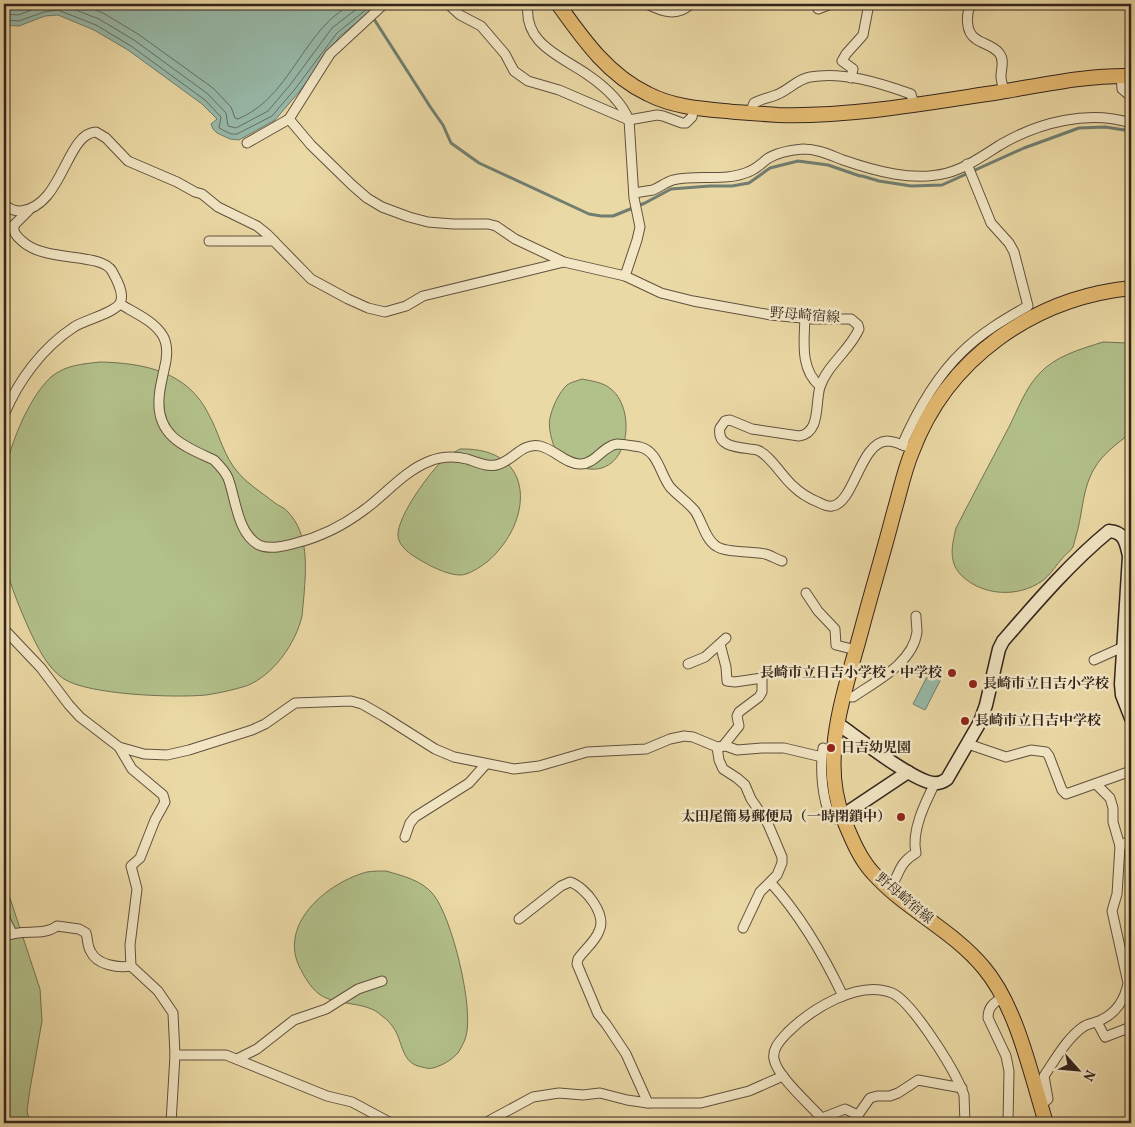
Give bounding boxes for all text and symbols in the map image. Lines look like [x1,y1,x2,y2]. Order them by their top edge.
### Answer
street label: 野母崎宿線 [769,304,841,328]
place label: 長崎市立日吉小学校・中学校 [760,664,942,683]
marker: 長崎市立日吉小学校・中学校 [946,667,958,679]
place label: 長崎市立日吉小学校 [983,675,1109,694]
marker: 長崎市立日吉小学校 [967,678,979,690]
place label: 長崎市立日吉中学校 [975,712,1101,731]
marker: 長崎市立日吉中学校 [959,715,971,727]
place label: 日吉幼児園 [841,739,911,758]
marker: 日吉幼児園 [825,742,837,754]
place label: 太田尾簡易郵便局（一時閉鎖中） [681,808,891,827]
marker: 太田尾簡易郵便局（一時閉鎖中） [895,811,907,823]
street label: 野母崎宿線 [871,869,937,929]
north arrow [1052,1044,1102,1094]
text: N [1077,1066,1099,1084]

